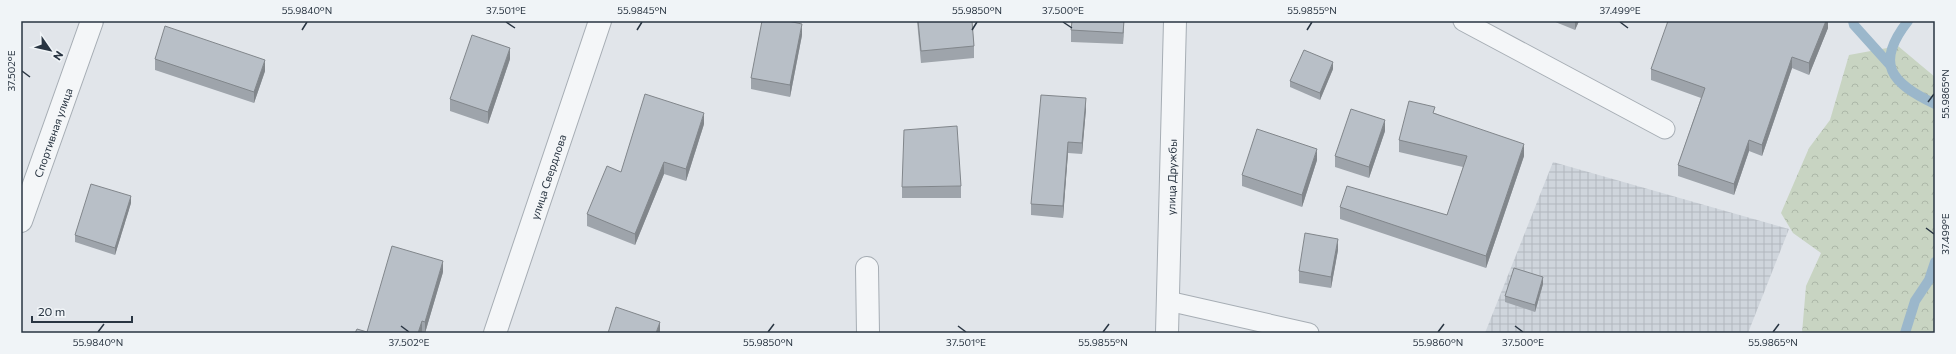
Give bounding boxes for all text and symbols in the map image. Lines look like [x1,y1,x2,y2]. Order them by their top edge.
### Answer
text: 55.9840°N [282,4,332,16]
text: 37.501°E [486,4,526,16]
text: 55.9845°N [617,4,667,16]
text: 55.9850°N [952,4,1002,16]
text: 37.500°E [1042,4,1084,16]
text: 55.9855°N [1287,4,1337,16]
text: 37.499°E [1599,4,1641,16]
north arrow [30,30,70,70]
text: N [51,49,66,63]
text: 37.502°E [5,50,17,92]
text: 55.9865°N [1939,69,1951,119]
street label: Спортивная улица [31,86,74,179]
street label: улица Свердлова [527,132,568,221]
street label: улица Дружбы [1164,139,1178,215]
text: 37.499°E [1939,213,1951,255]
scale bar [32,298,132,324]
text: 20 m [38,304,65,318]
text: 55.9840°N [73,336,123,348]
text: 37.502°E [388,336,430,348]
text: 55.9850°N [743,336,793,348]
text: 37.501°E [946,336,986,348]
text: 55.9855°N [1078,336,1128,348]
text: 55.9860°N [1413,336,1463,348]
text: 37.500°E [1502,336,1544,348]
text: 55.9865°N [1748,336,1798,348]

